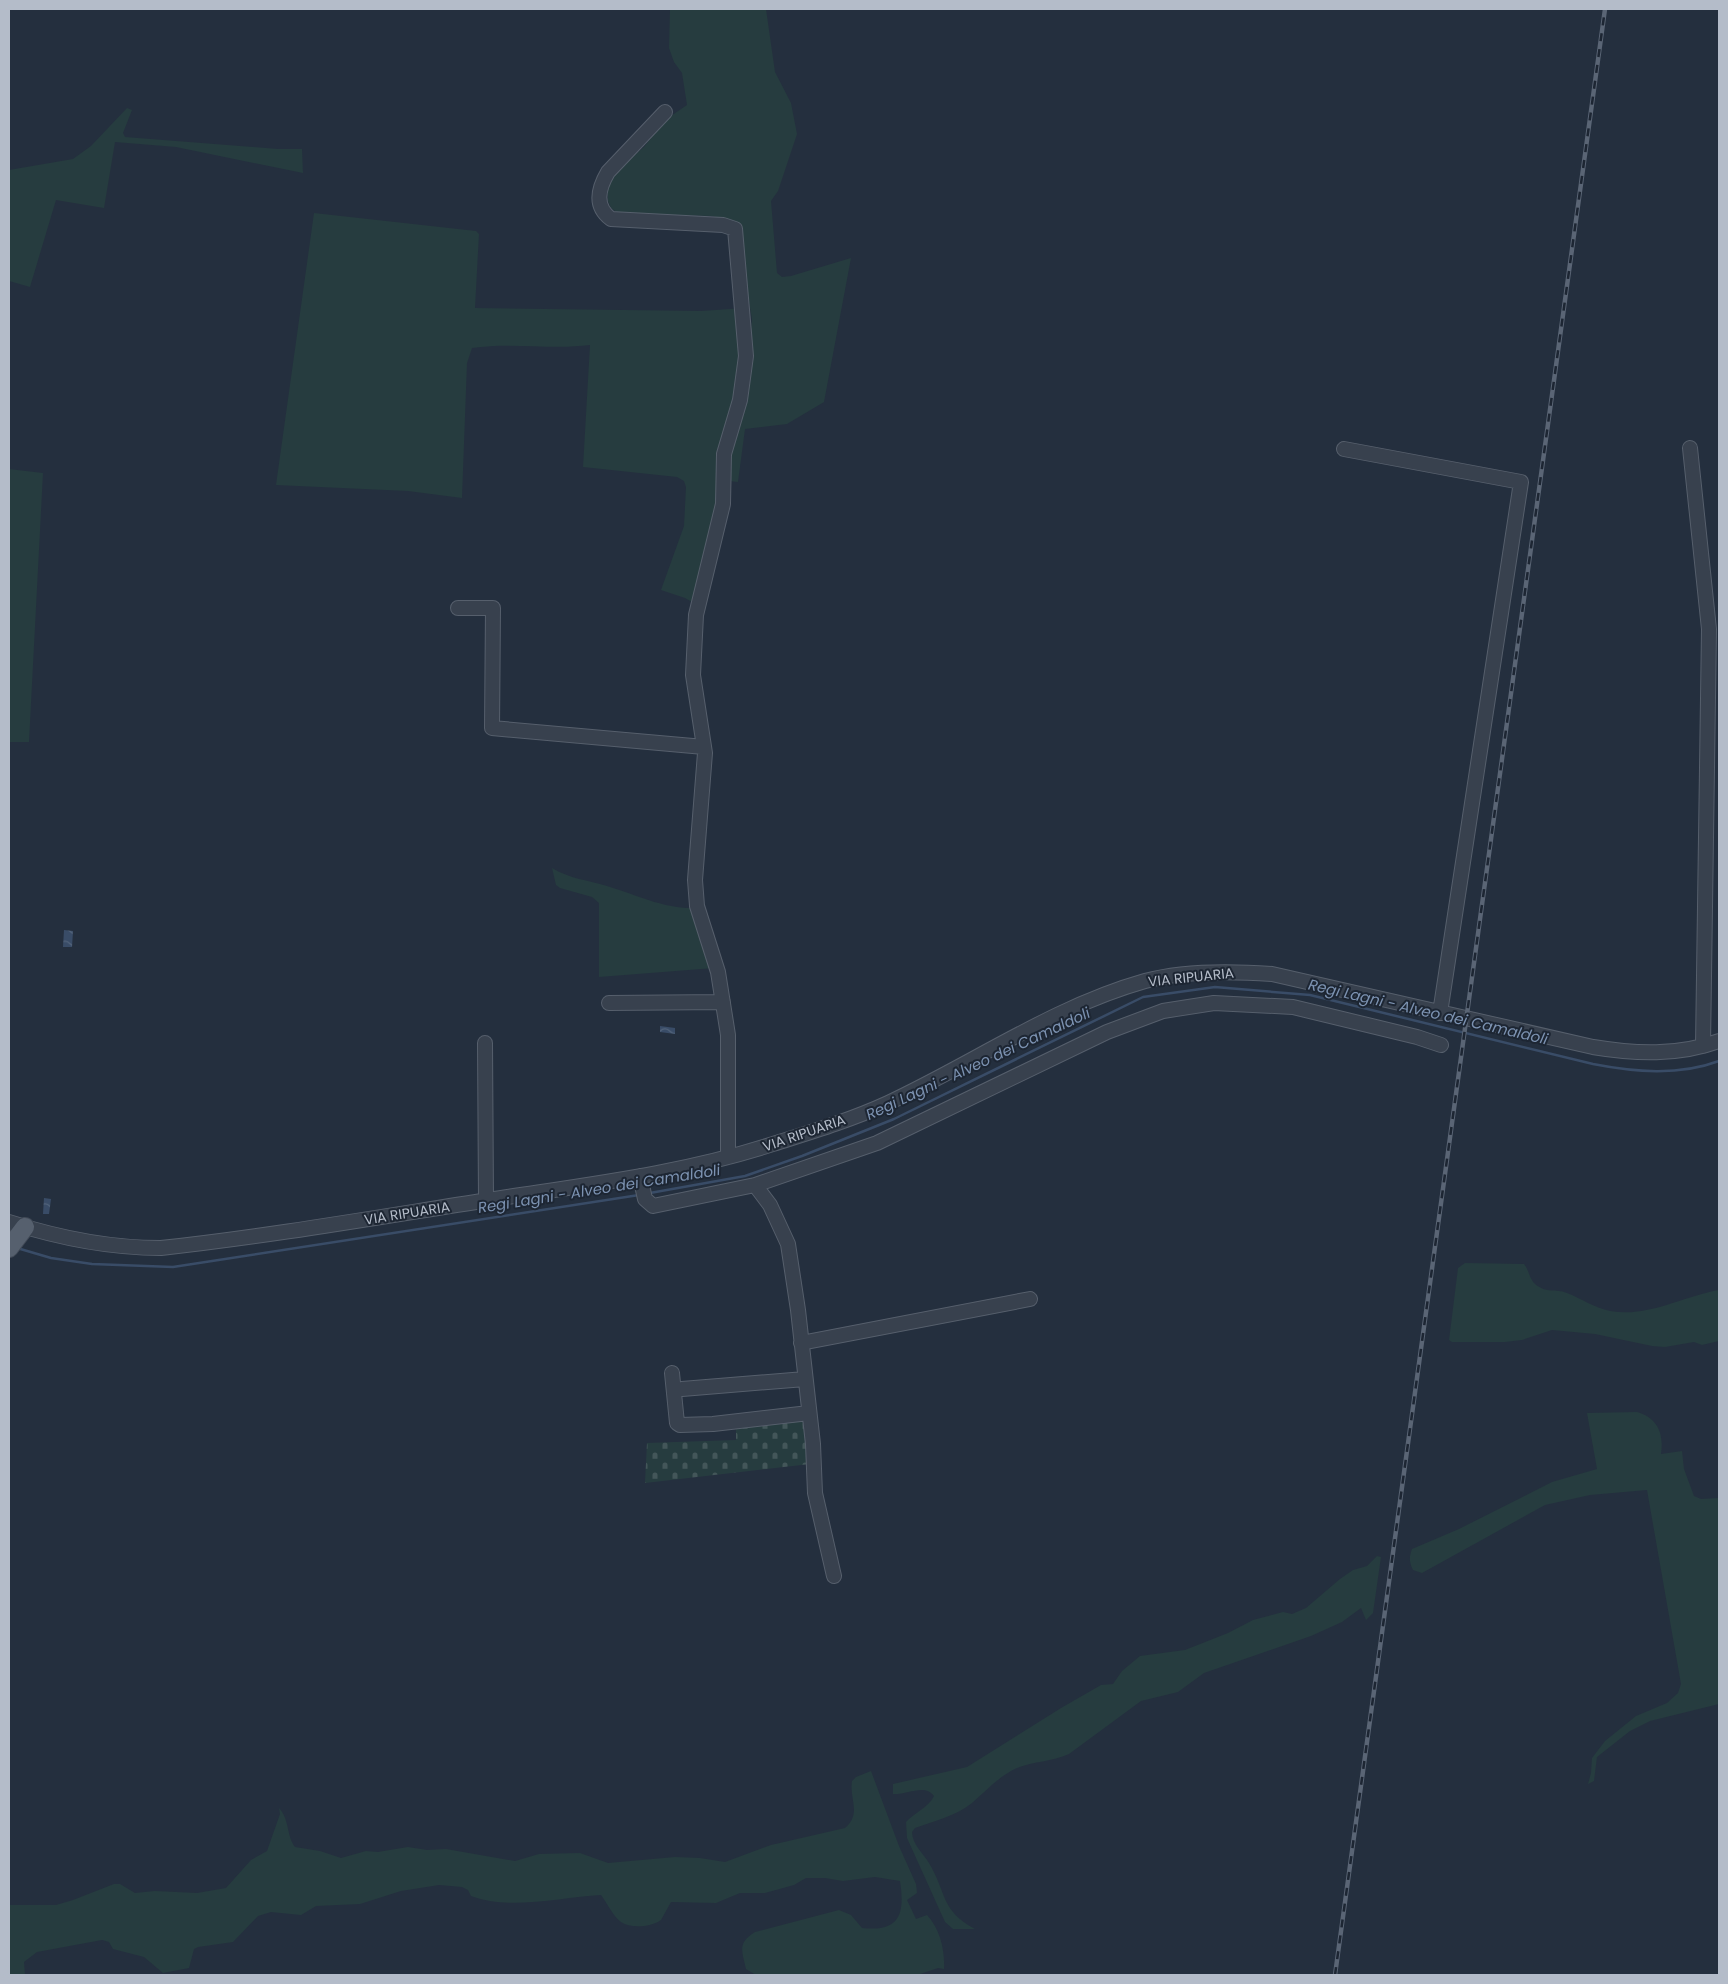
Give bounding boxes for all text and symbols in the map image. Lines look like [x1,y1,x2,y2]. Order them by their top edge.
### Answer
street label: VIA RIPUARIA [1147,963,1235,991]
water label: Regi Lagni - Alveo dei Camaldoli [1306,974,1550,1049]
water label: Regi Lagni - Alveo dei Camaldoli [862,1002,1094,1125]
street label: VIA RIPUARIA [760,1109,848,1157]
water label: Regi Lagni - Alveo dei Camaldoli [476,1159,722,1218]
street label: VIA RIPUARIA [363,1196,451,1230]

